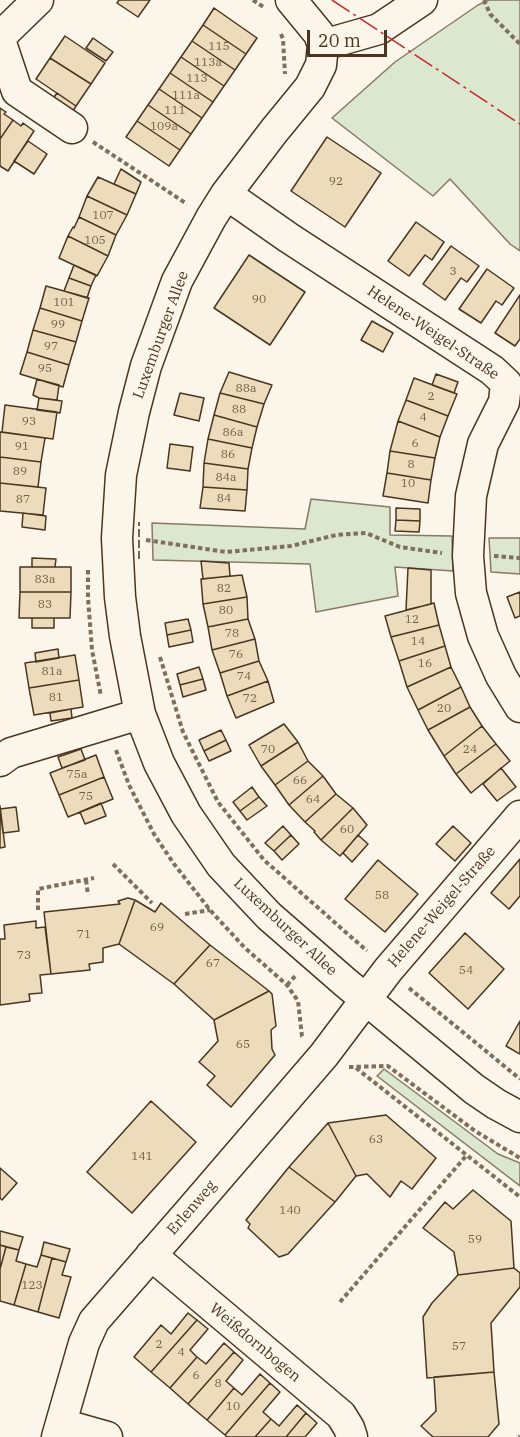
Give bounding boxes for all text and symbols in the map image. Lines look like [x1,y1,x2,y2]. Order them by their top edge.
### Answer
scale bar [310,18,390,56]
text: 20 m [318,29,361,52]
house number: 115 [208,40,230,54]
house number: 113a [194,56,222,70]
house number: 113 [186,72,208,86]
house number: 111a [172,89,200,103]
house number: 111 [164,104,186,118]
house number: 109a [150,120,178,134]
house number: 92 [329,175,343,189]
house number: 107 [92,209,114,223]
house number: 105 [84,234,106,248]
house number: 3 [449,265,457,279]
street label: Luxemburger Allee [129,269,193,401]
street label: Helene-Weigel-Straße [364,282,502,384]
house number: 90 [252,293,266,307]
house number: 101 [53,296,75,310]
house number: 99 [51,318,65,332]
house number: 97 [44,340,58,354]
house number: 95 [38,362,52,376]
house number: 88a [236,382,256,396]
house number: 2 [427,390,435,404]
house number: 88 [232,403,246,417]
house number: 4 [419,411,427,425]
house number: 93 [22,415,36,429]
house number: 86a [223,426,243,440]
house number: 6 [411,437,419,451]
house number: 91 [15,440,29,454]
house number: 86 [221,448,235,462]
house number: 8 [407,458,415,472]
house number: 89 [13,465,27,479]
house number: 84a [216,471,236,485]
house number: 10 [401,477,415,491]
house number: 84 [217,492,231,506]
house number: 87 [16,493,30,507]
house number: 83a [35,573,55,587]
house number: 82 [217,582,231,596]
house number: 83 [38,598,52,612]
house number: 80 [219,604,233,618]
house number: 12 [405,613,419,627]
house number: 78 [225,627,239,641]
house number: 14 [411,635,425,649]
house number: 76 [229,648,243,662]
house number: 16 [418,657,432,671]
house number: 81a [42,665,62,679]
house number: 74 [237,670,251,684]
house number: 81 [49,691,63,705]
house number: 72 [243,692,257,706]
house number: 20 [437,702,451,716]
house number: 70 [261,743,275,757]
house number: 24 [463,743,477,757]
house number: 75a [67,768,87,782]
house number: 66 [293,774,307,788]
house number: 75 [79,790,93,804]
house number: 64 [306,793,320,807]
house number: 60 [340,823,354,837]
street label: Helene-Weigel-Straße [384,843,500,971]
street label: Luxemburger Allee [230,874,340,980]
house number: 58 [375,889,389,903]
house number: 69 [150,921,164,935]
house number: 71 [77,928,91,942]
house number: 73 [17,949,31,963]
house number: 67 [206,957,220,971]
house number: 54 [459,964,473,978]
house number: 65 [236,1038,250,1052]
house number: 63 [369,1133,383,1147]
house number: 141 [131,1150,153,1164]
street label: Erlenweg [164,1177,220,1239]
house number: 140 [279,1204,301,1218]
house number: 59 [468,1233,482,1247]
house number: 123 [21,1279,43,1293]
street label: Weißdornbogen [206,1300,304,1386]
house number: 2 [155,1338,163,1352]
house number: 57 [452,1340,466,1354]
house number: 4 [177,1346,185,1360]
house number: 6 [192,1369,200,1383]
house number: 8 [214,1377,222,1391]
house number: 10 [226,1400,240,1414]

